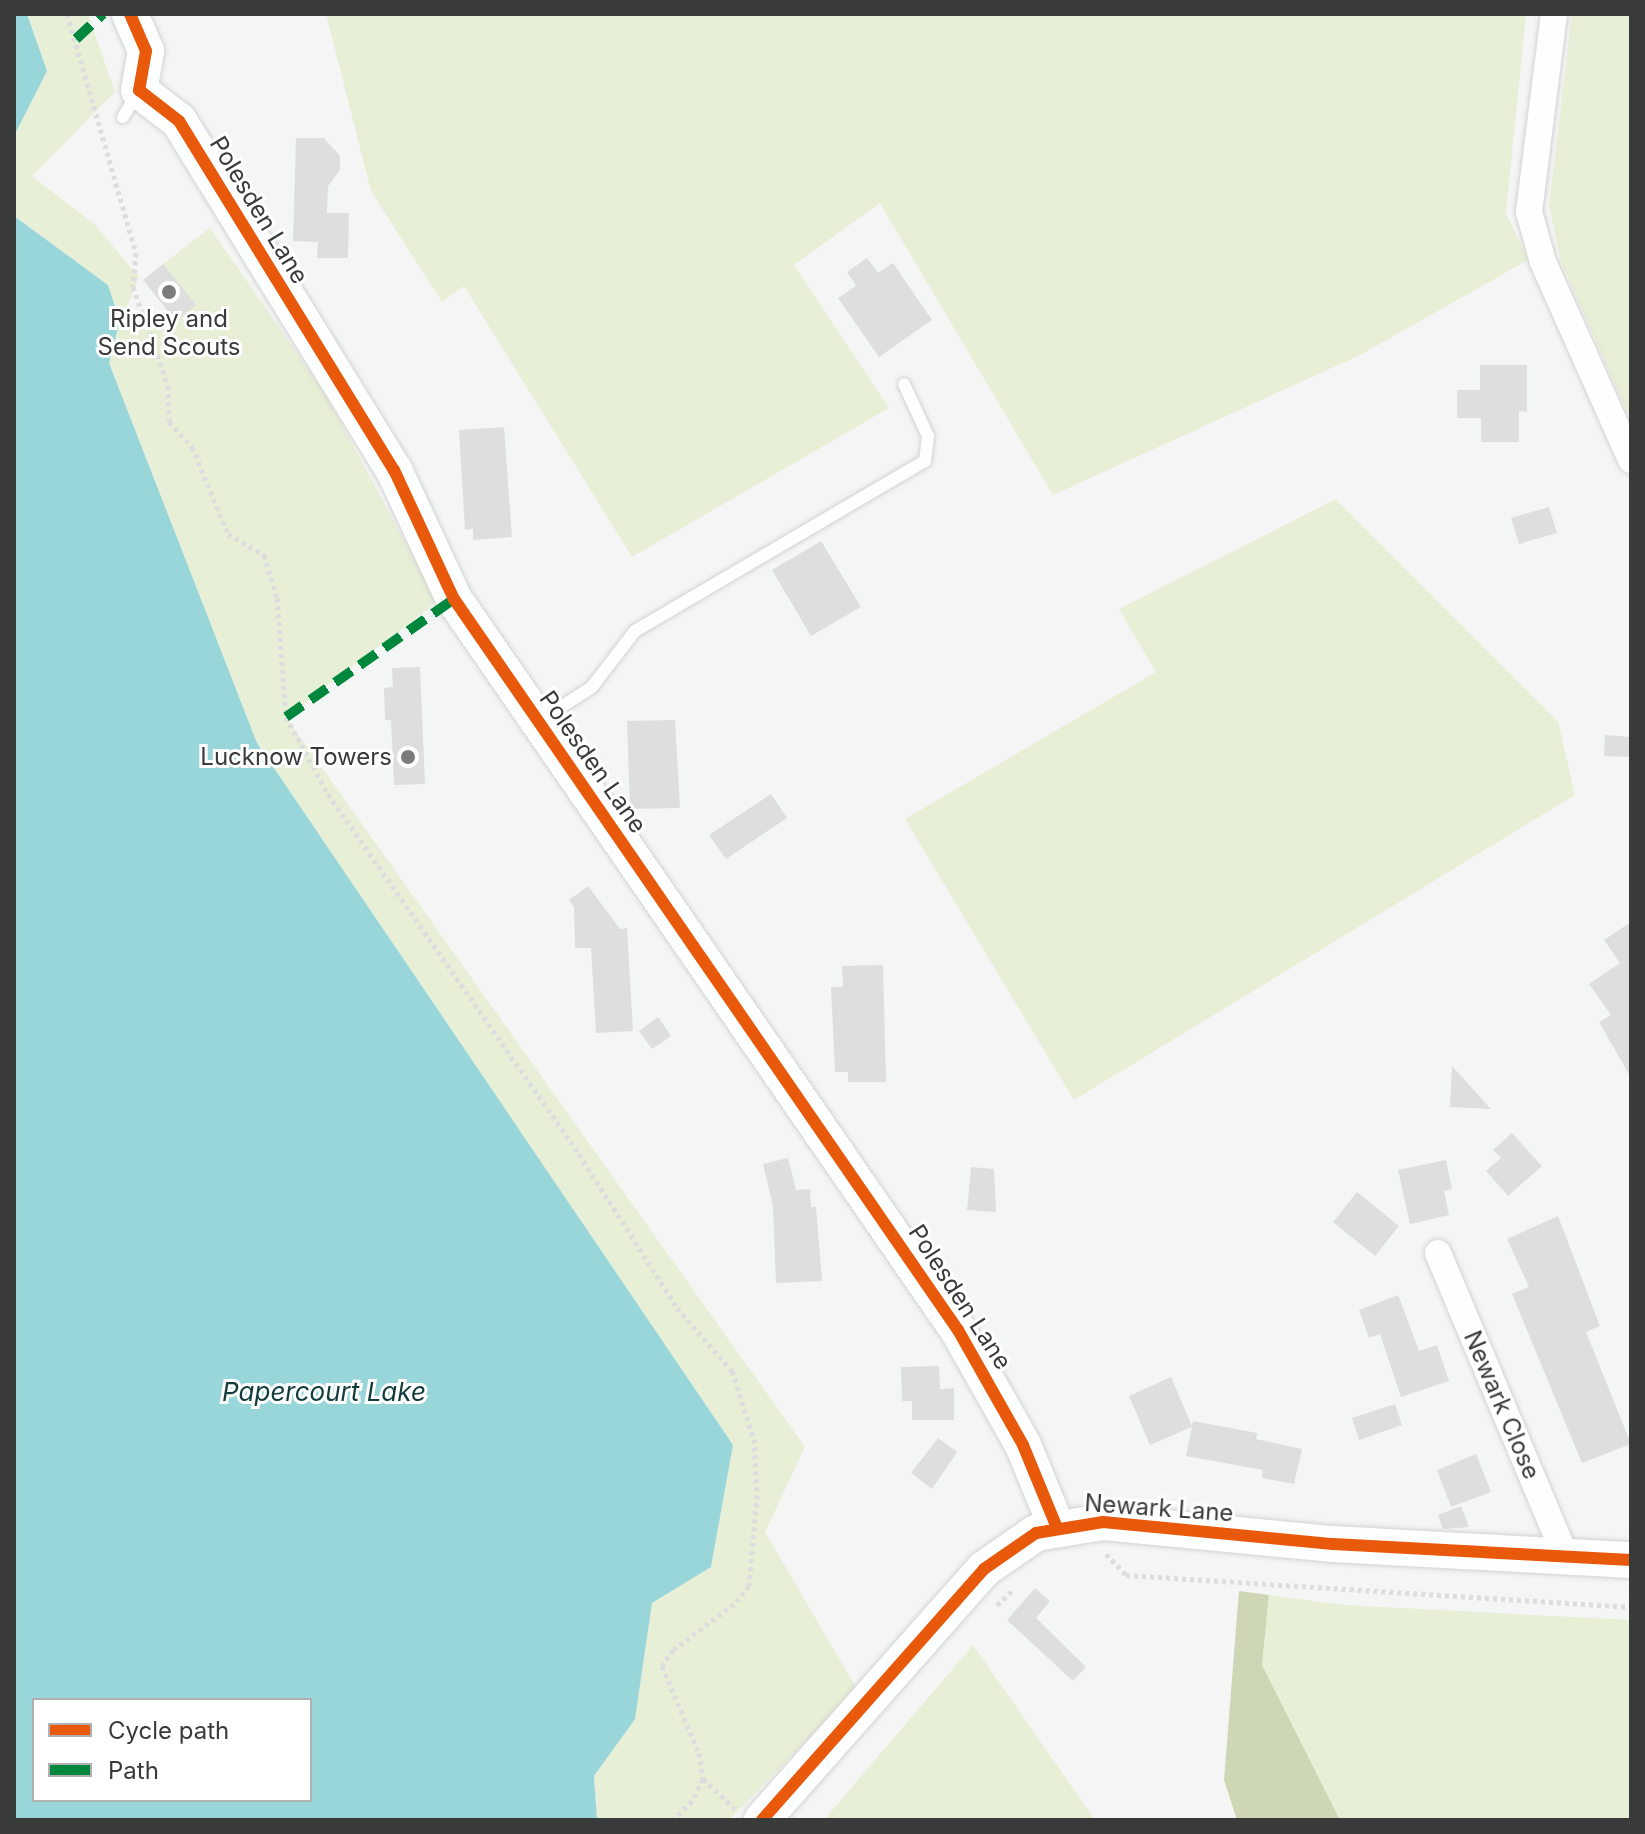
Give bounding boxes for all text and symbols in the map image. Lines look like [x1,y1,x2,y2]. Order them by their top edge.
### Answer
street label: Polesden Lane [204,131,314,289]
marker: Ripley and Send Scouts [160,283,178,301]
place label: Ripley and Send Scouts [98,305,240,361]
street label: Polesden Lane [533,685,653,839]
place label: Lucknow Towers [200,743,392,771]
marker: Lucknow Towers [399,748,417,766]
street label: Polesden Lane [902,1219,1018,1375]
street label: Newark Close [1458,1326,1546,1484]
water label: Papercourt Lake [222,1376,426,1408]
street label: Newark Lane [1084,1488,1234,1528]
legend [32,1698,312,1802]
text: Cycle path [108,1716,229,1745]
text: Path [108,1756,159,1785]

